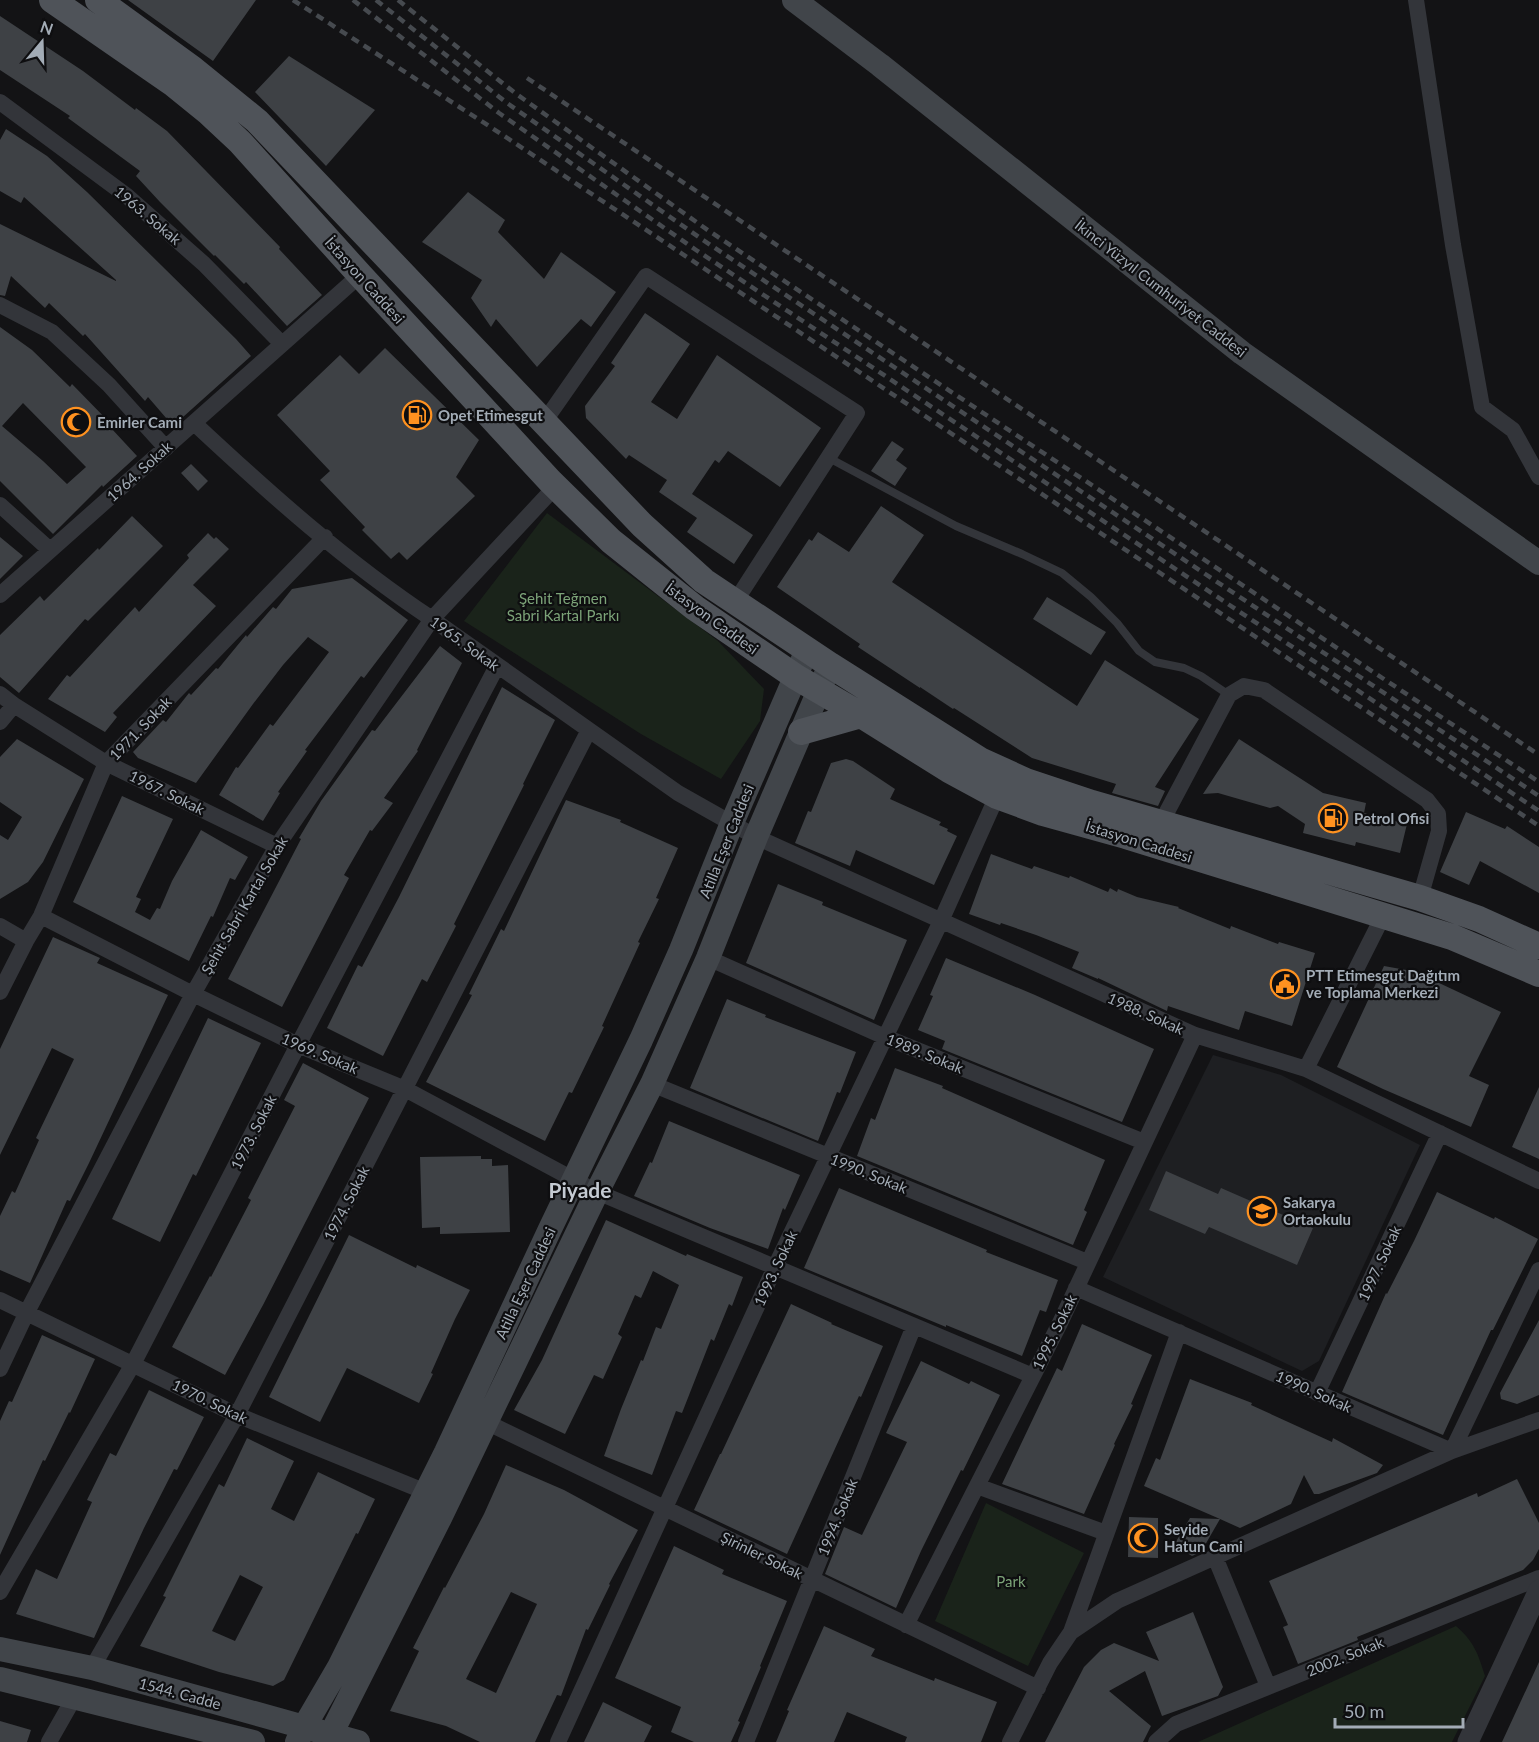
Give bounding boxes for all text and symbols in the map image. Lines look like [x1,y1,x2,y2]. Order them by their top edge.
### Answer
north arrow [12,12,72,72]
text: N [38,16,56,38]
street label: 1963. Sokak [111,182,185,248]
street label: İkinci Yüzyıl Cumhuriyet Caddesi [1072,215,1250,361]
street label: İstasyon Caddesi [321,233,409,327]
fuel station icon: Opet Etimesgut [401,399,433,431]
mosque icon: Emirler Cami [60,406,92,438]
place label: Opet Etimesgut [438,406,543,424]
place label: Emirler Cami [97,413,182,431]
street label: 1964. Sokak [103,437,176,505]
street label: İstasyon Caddesi [662,578,762,658]
park label: Şehit Teğmen Sabri Kartal Parkı [507,589,619,624]
street label: 1965. Sokak [427,612,504,674]
street label: 1971. Sokak [105,692,175,764]
street label: 1967. Sokak [126,766,208,818]
street label: Atilla Eşer Caddesi [695,781,757,901]
fuel station icon: Petrol Ofisi [1317,802,1349,834]
place label: Petrol Ofisi [1354,809,1429,827]
street label: İstasyon Caddesi [1084,816,1194,866]
street label: Şehit Sabri Kartal Sokak [197,832,291,977]
place label: PTT Etimesgut Dağıtım ve Toplama Merkezi [1306,966,1460,1001]
public building icon: PTT Etimesgut Dağıtım ve Toplama Merkezi [1269,968,1301,1000]
street label: 1988. Sokak [1105,988,1187,1038]
street label: 1969. Sokak [279,1029,361,1077]
street label: 1989. Sokak [884,1029,966,1077]
street label: 1973. Sokak [226,1091,280,1172]
street label: 1990. Sokak [828,1149,910,1197]
street label: 1974. Sokak [319,1162,373,1243]
district label: Piyade [549,1177,611,1202]
place label: Sakarya Ortaokulu [1283,1193,1351,1228]
school or university icon: Sakarya Ortaokulu [1246,1195,1278,1227]
street label: 1997. Sokak [1354,1222,1405,1304]
street label: Atilla Eşer Caddesi [491,1224,559,1342]
street label: 1993. Sokak [750,1227,801,1309]
street label: 1995. Sokak [1028,1291,1080,1373]
street label: 1990. Sokak [1273,1366,1355,1416]
street label: 1970. Sokak [169,1375,251,1427]
street label: 1994. Sokak [813,1476,861,1558]
place label: Seyide Hatun Cami [1164,1520,1243,1555]
mosque icon: Seyide Hatun Cami [1127,1522,1159,1554]
street label: Şirinler Sokak [718,1527,806,1583]
park label: Park [996,1572,1026,1590]
street label: 2002. Sokak [1304,1632,1386,1680]
street label: 1544. Cadde [137,1673,223,1713]
scale bar [1335,1691,1462,1729]
text: 50 m [1344,1700,1384,1722]

